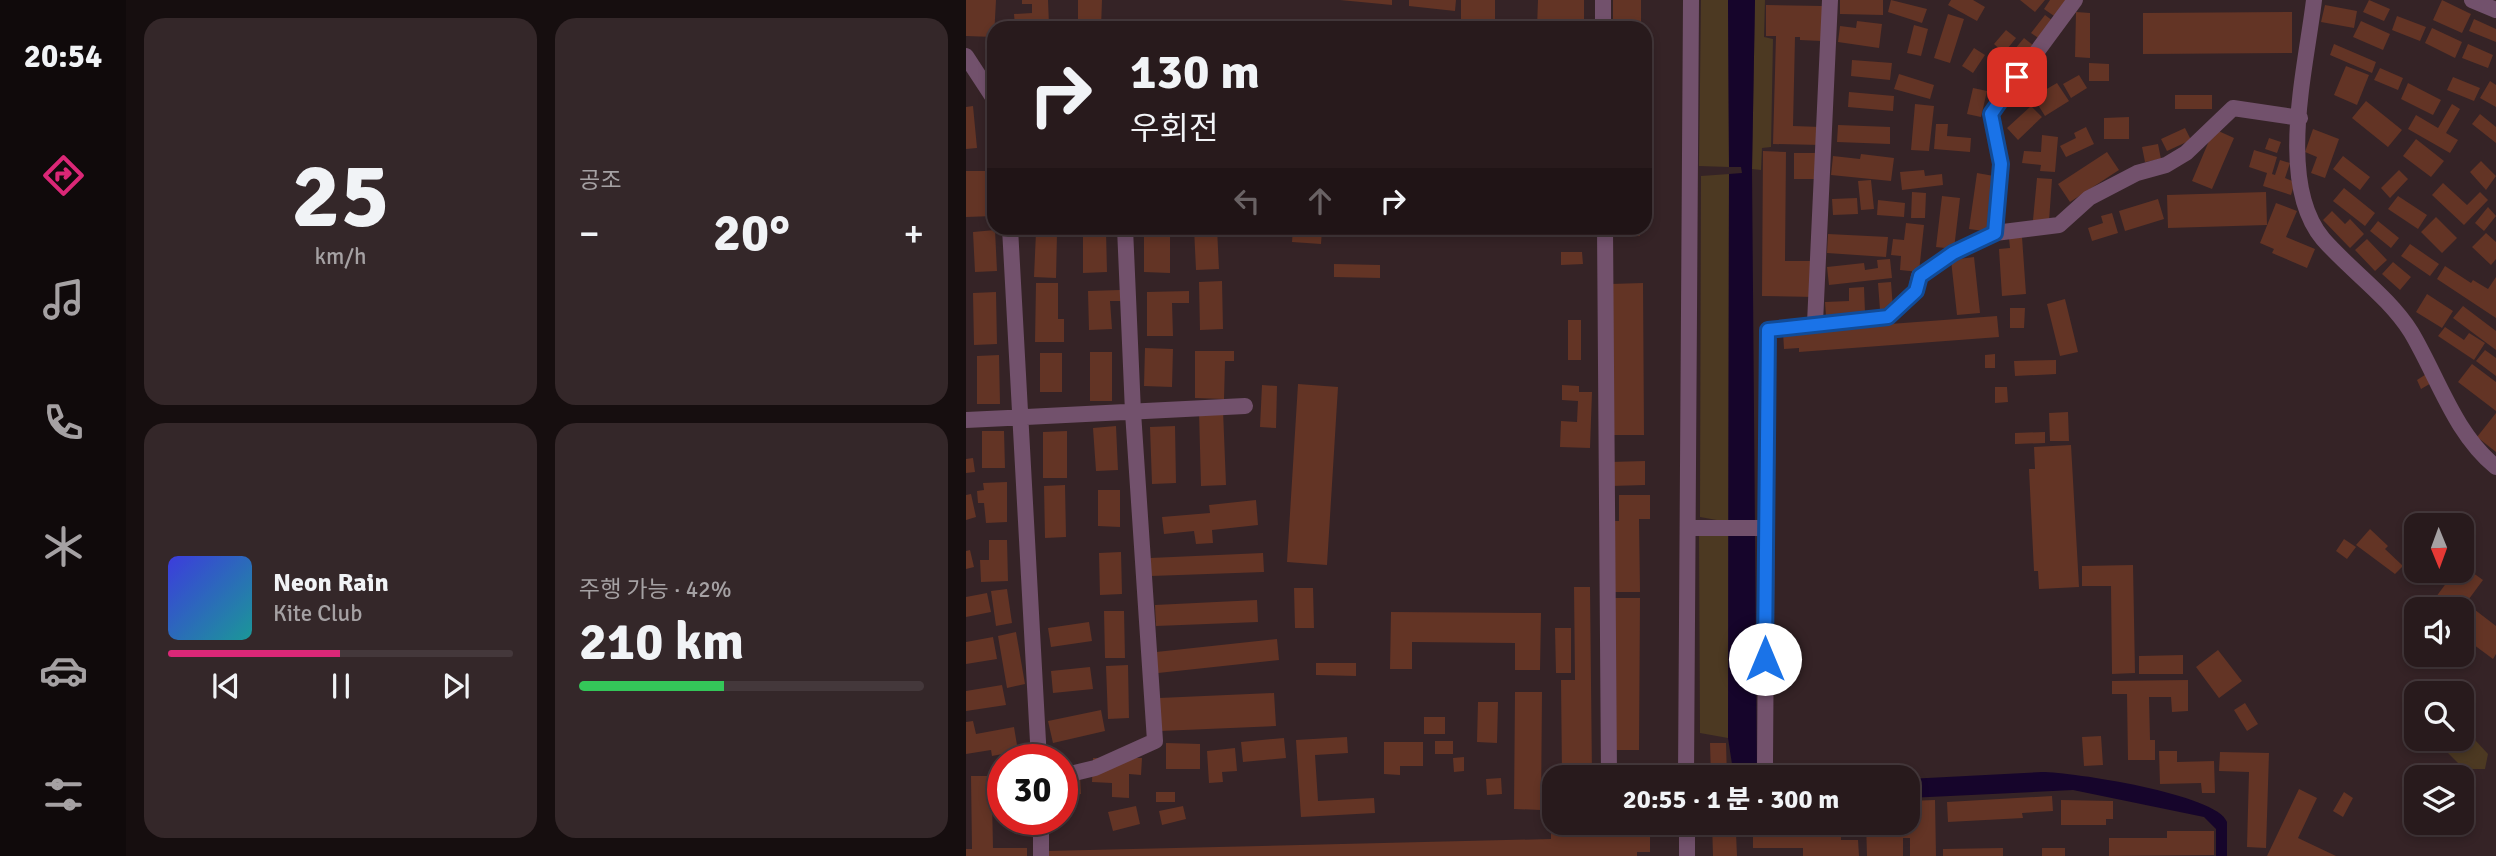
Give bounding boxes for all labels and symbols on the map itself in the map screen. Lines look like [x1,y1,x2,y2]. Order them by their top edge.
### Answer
pin [1987,47,2047,107]
north arrow [2404,513,2474,583]
position arrow [1728,622,1802,696]
speed limit sign: 30 [987,744,1078,835]

